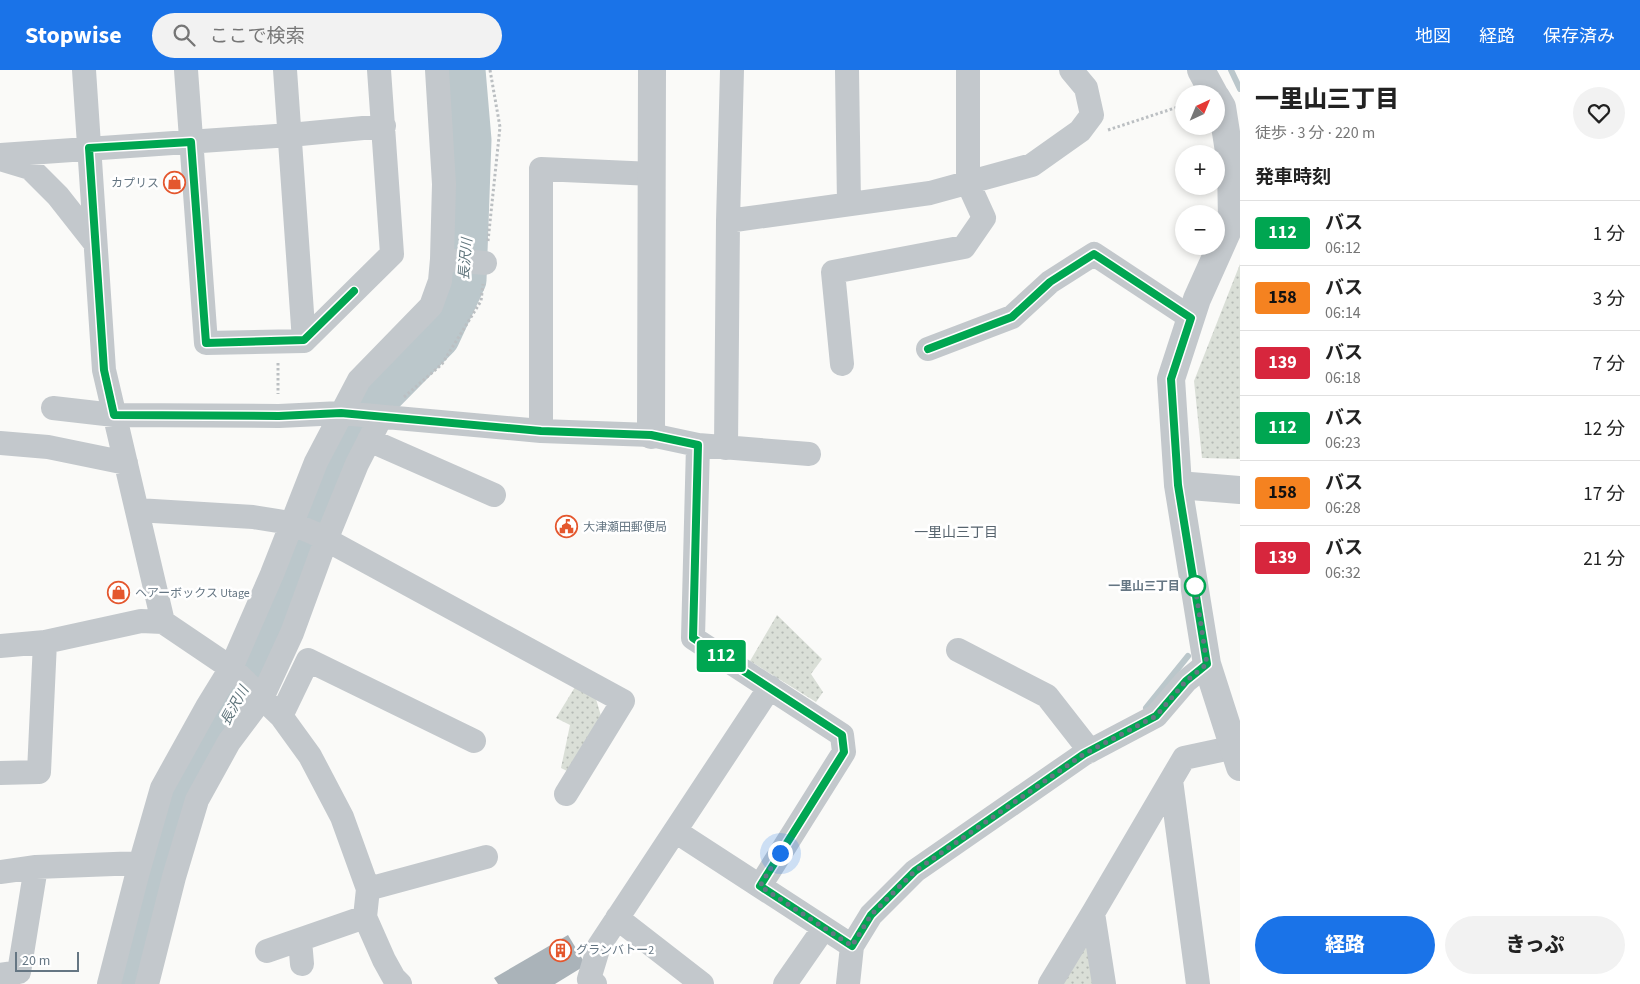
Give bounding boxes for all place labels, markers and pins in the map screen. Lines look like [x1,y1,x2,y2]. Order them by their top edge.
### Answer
shop icon: カプリス [163,171,187,195]
place label: カプリス [111,175,159,192]
public building icon: 大津瀬田郵便局 [555,515,579,539]
place label: 大津瀬田郵便局 [583,519,667,536]
marker: 一里山三丁目 [1184,575,1206,597]
place label: 一里山三丁目 [1108,578,1180,595]
shop icon: ヘアーボックス Utage [107,581,131,605]
place label: ヘアーボックス Utage [135,585,250,602]
building icon: グランバトー2 [548,938,572,962]
place label: グランバトー2 [576,942,654,959]

